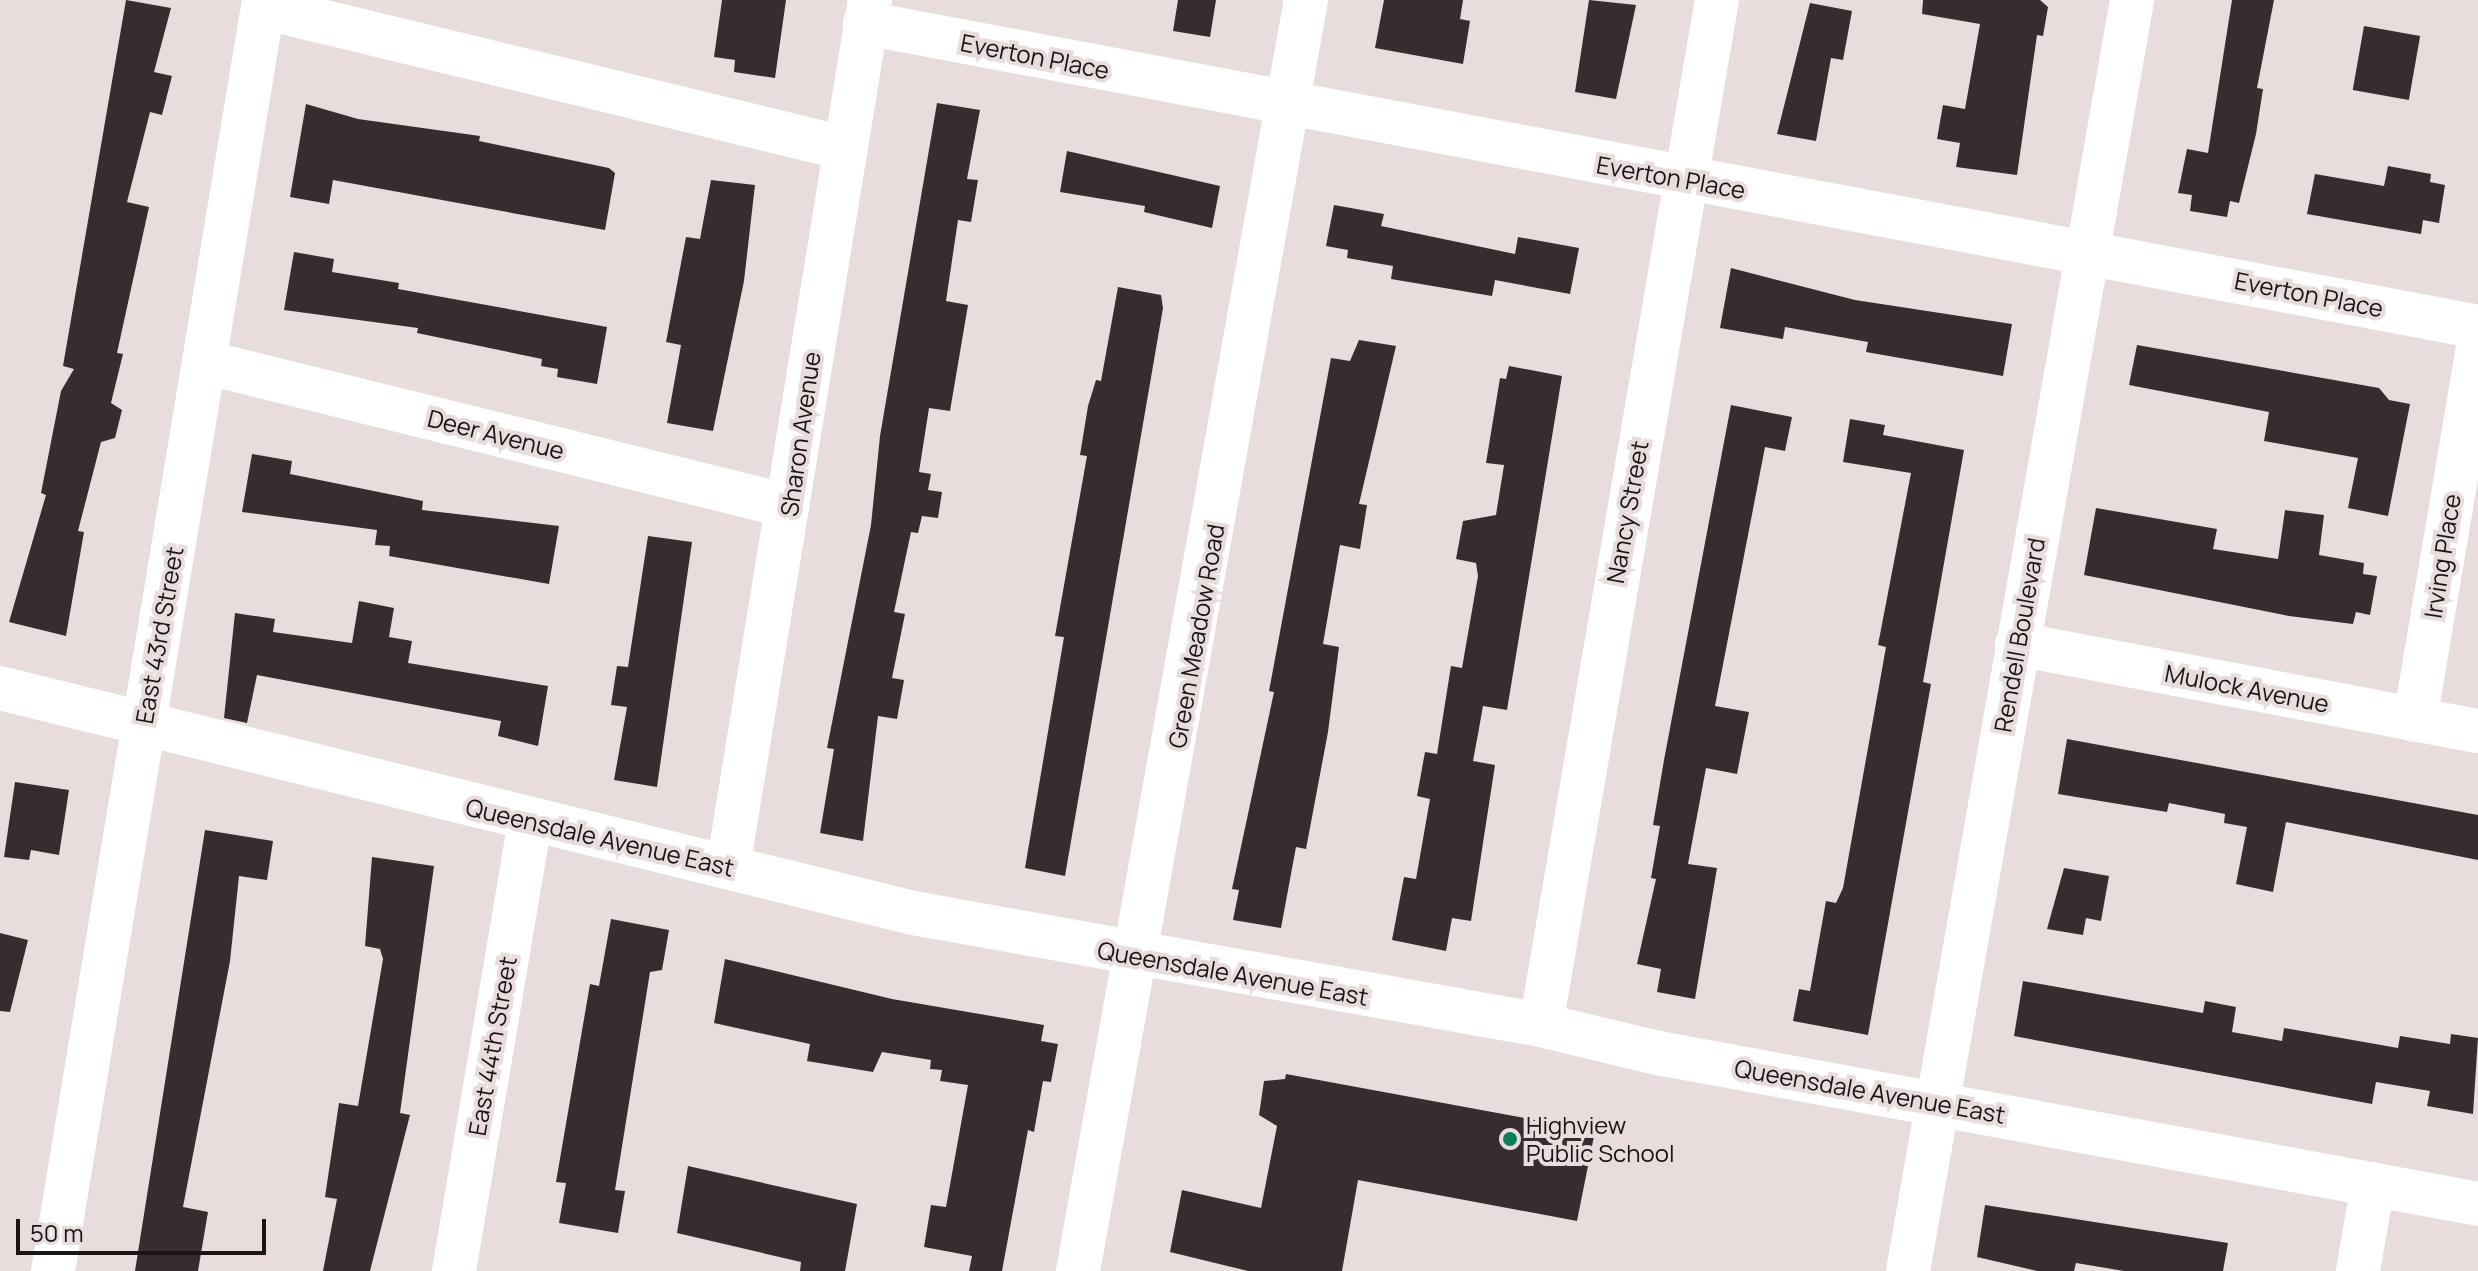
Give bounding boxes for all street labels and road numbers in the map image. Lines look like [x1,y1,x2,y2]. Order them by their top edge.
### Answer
street label: Everton Place [958,27,1112,85]
street label: Everton Place [1594,150,1748,204]
street label: Everton Place [2232,265,2386,323]
street label: Sharon Avenue [774,350,826,518]
street label: Deer Avenue [425,403,567,465]
street label: Nancy Street [1600,438,1654,586]
street label: Irving Place [2418,492,2466,620]
street label: Green Meadow Road [1162,522,1230,750]
street label: Rendell Boulevard [1988,536,2050,734]
street label: East 43rd Street [129,544,189,726]
street label: Mulock Avenue [2163,658,2331,718]
street label: Queensdale Avenue East [463,792,737,882]
street label: Queensdale Avenue East [1095,935,1371,1011]
street label: East 44th Street [462,954,522,1138]
street label: Queensdale Avenue East [1732,1053,2008,1129]

